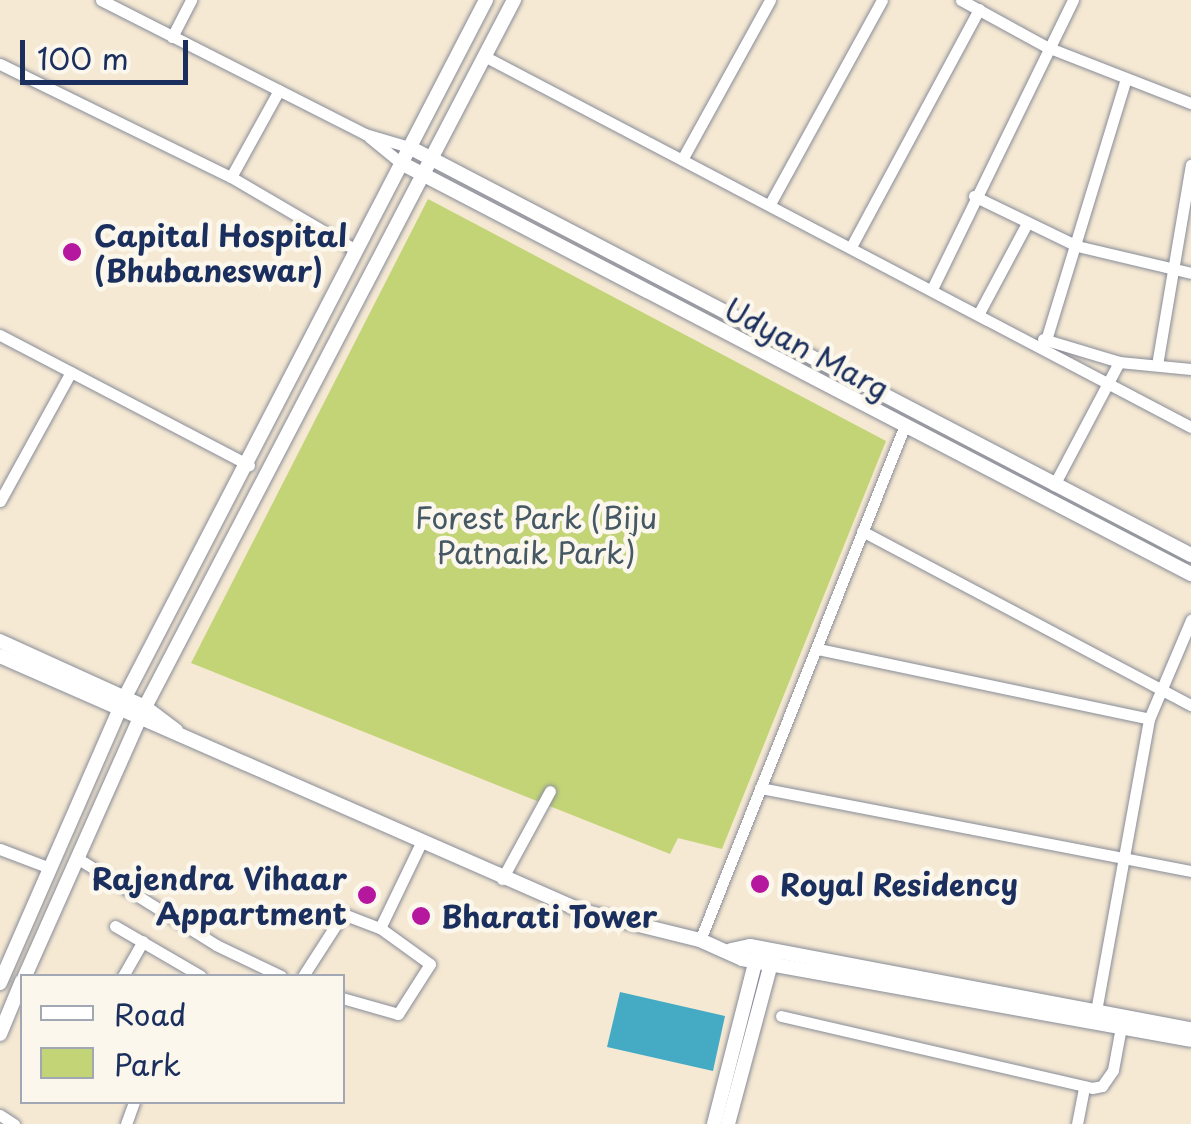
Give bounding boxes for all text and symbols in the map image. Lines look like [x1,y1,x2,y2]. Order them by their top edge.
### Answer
scale bar [25,20,192,82]
text: 100 m [37,35,129,80]
place label: Capital Hospital (Bhubaneswar) [94,217,347,288]
marker: Capital Hospital (Bhubaneswar) [59,239,85,265]
street label: Udyan Marg [719,290,895,406]
park label: Forest Park (Biju Patnaik Park) [415,499,657,570]
place label: Rajendra Vihaar Appartment [94,860,347,930]
place label: Royal Residency [780,866,1020,902]
marker: Royal Residency [749,873,771,895]
marker: Rajendra Vihaar Appartment [356,884,378,906]
place label: Bharati Tower [441,898,657,934]
marker: Bharati Tower [410,905,432,927]
legend [20,974,345,1104]
text: Road [114,991,187,1036]
text: Park [114,1041,181,1086]

